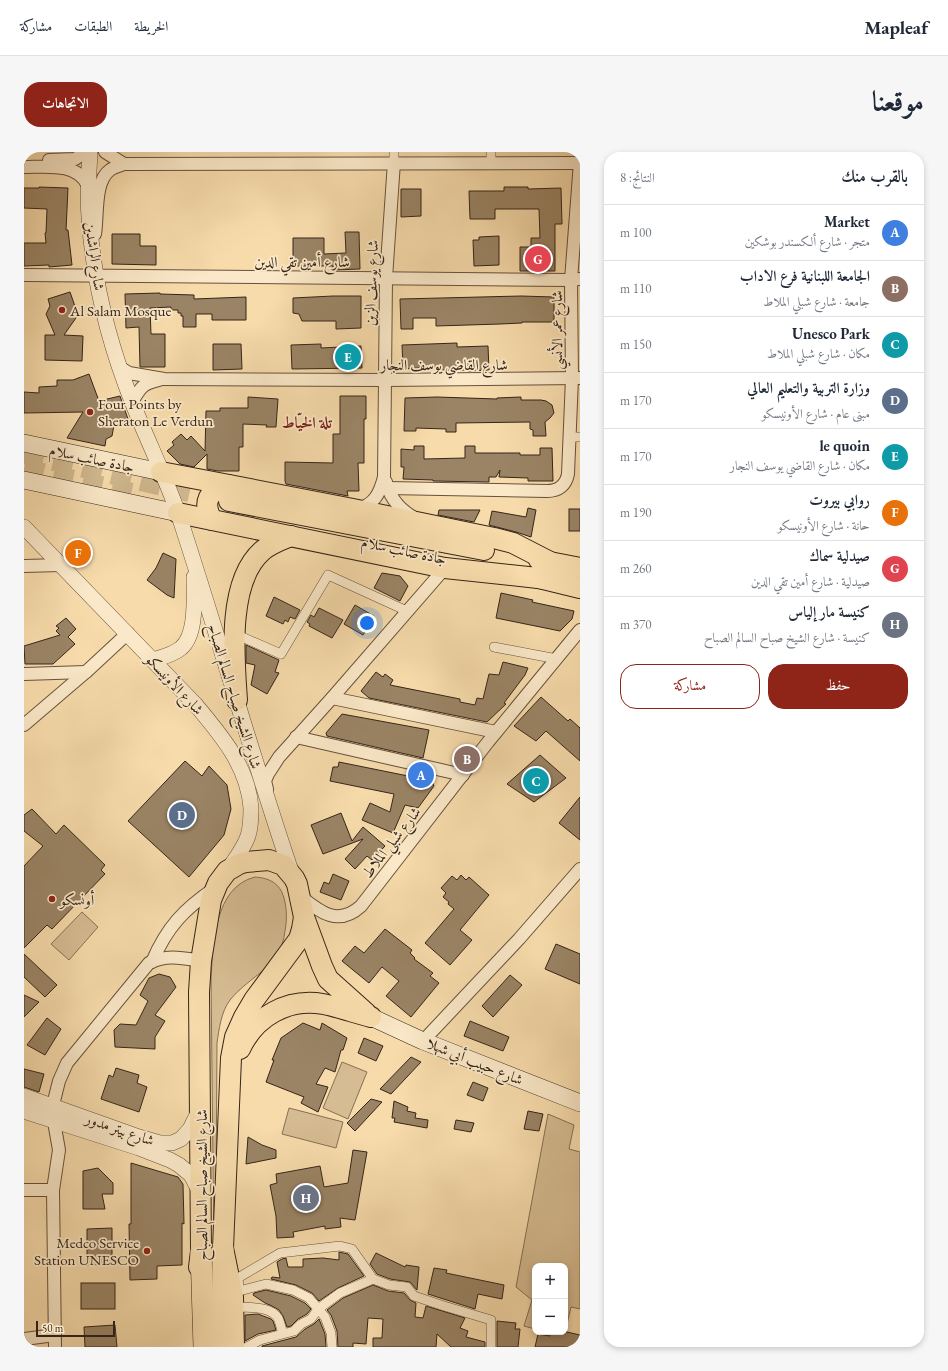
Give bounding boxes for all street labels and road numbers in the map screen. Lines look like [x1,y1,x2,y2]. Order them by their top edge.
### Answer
street label: شارع الراشدين [77,220,109,292]
street label: شارع يوسف الزين [360,239,386,327]
street label: شارع أمين تقي الدين [254,251,350,276]
street label: شارع عمر الأنسي [546,290,571,370]
street label: شارع القاضي يوسف النجار [378,355,508,379]
street label: جادة صائب سلام [47,440,136,480]
street label: جادة صائب سلام [359,532,448,572]
street label: شارع الشيخ صباح السالم الصباح [199,621,266,773]
street label: شارع الأونيسكو [138,647,209,721]
street label: شارع شبلي الملاط [357,803,429,884]
street label: شارع حبيب أبي شهلا [422,1032,526,1093]
street label: شارع بيتر مدور [80,1108,157,1153]
street label: شارع الشيخ صباح السالم الصباح [192,1109,216,1261]

